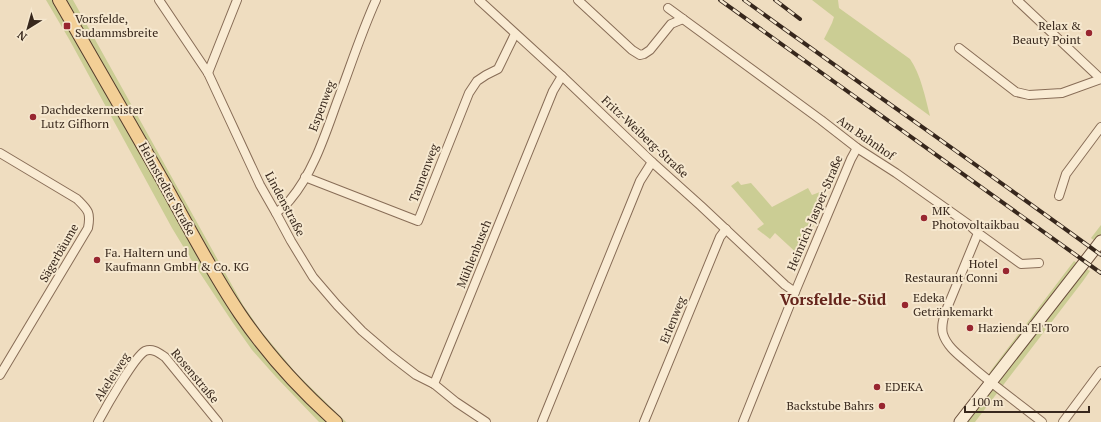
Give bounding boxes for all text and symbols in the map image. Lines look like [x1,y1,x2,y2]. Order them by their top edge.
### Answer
north arrow [8,8,48,48]
place label: Vorsfelde, Sudammsbreite [75,11,158,40]
place label: Relax & Beauty Point [1013,18,1082,47]
marker: Vorsfelde, Sudammsbreite [62,21,72,31]
text: N [14,27,30,44]
marker: Relax & Beauty Point [1084,28,1094,38]
street label: Espenweg [305,78,338,133]
street label: Fritz-Weiberg-Straße [599,93,692,181]
place label: Dachdeckermeister Lutz Gifhorn [41,102,144,131]
marker: Dachdeckermeister Lutz Gifhorn [28,112,38,122]
street label: Am Bahnhof [835,112,899,163]
street label: Helmstedter Straße [136,139,199,238]
street label: Tannenweg [406,141,442,204]
street label: Heinrich-Jasper-Straße [783,153,846,273]
street label: Lindenstraße [262,169,309,239]
place label: MK Photovoltaikbau [932,203,1020,232]
marker: MK Photovoltaikbau [919,213,929,223]
street label: Mühlenbusch [453,217,494,290]
street label: Sägerbäume [36,221,81,285]
place label: Fa. Haltern und Kaufmann GmbH & Co. KG [105,245,250,274]
marker: Fa. Haltern und Kaufmann GmbH & Co. KG [92,255,102,265]
place label: Hotel Restaurant Conni [905,256,998,285]
marker: Hotel Restaurant Conni [1001,266,1011,276]
district label: Vorsfelde-Süd [780,288,887,310]
place label: Edeka Getränkemarkt [913,290,994,319]
street label: Erlenweg [656,294,689,345]
marker: Edeka Getränkemarkt [900,300,910,310]
place label: Hazienda El Toro [978,320,1069,335]
marker: Hazienda El Toro [965,323,975,333]
street label: Rosenstraße [168,345,222,406]
street label: Akeleiweg [90,349,133,404]
place label: EDEKA [885,379,924,394]
marker: EDEKA [872,382,882,392]
scale bar [965,388,1089,414]
text: 100 m [971,394,1004,409]
place label: Backstube Bahrs [786,398,874,413]
marker: Backstube Bahrs [877,401,887,411]

